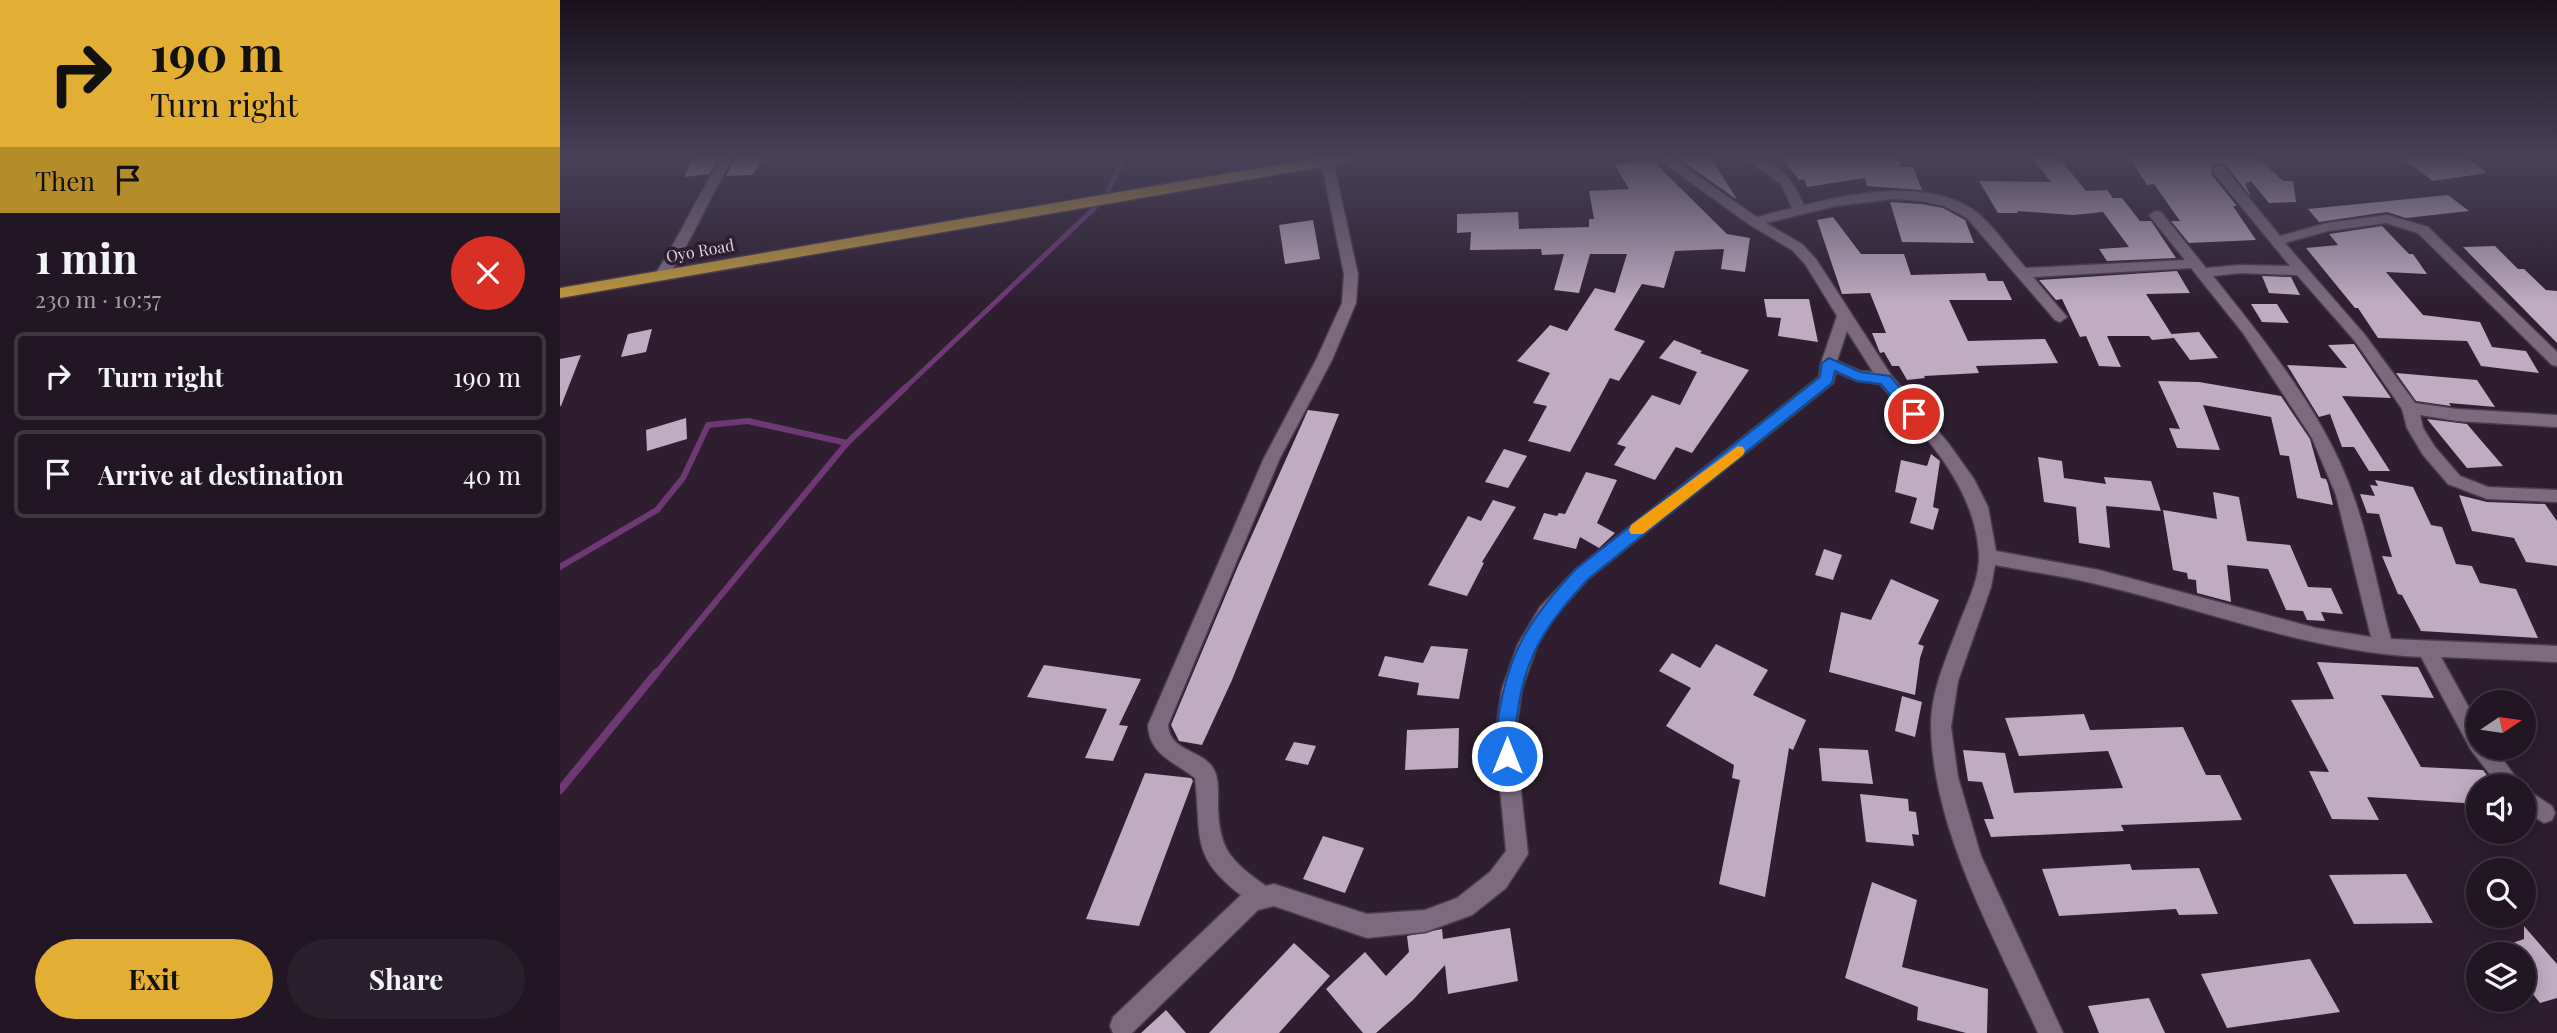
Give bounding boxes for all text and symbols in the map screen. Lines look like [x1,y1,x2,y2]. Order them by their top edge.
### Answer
text: 190 m [150,19,283,84]
icon: right [35,28,126,119]
text: Turn right [150,82,298,125]
icon: arrive [109,161,147,199]
text: Then [35,163,95,198]
text: 1 min [35,229,138,285]
street label: Oyo Road [664,234,736,266]
button: close [451,236,525,310]
text: 230 m · 10:57 [35,283,161,314]
icon: right [39,357,77,395]
text: Turn right [98,359,224,394]
text: 190 m [453,359,521,394]
pin [1884,384,1944,444]
icon: arrive [1895,395,1933,433]
icon: arrive [39,455,77,493]
text: Arrive at destination [98,457,344,492]
text: 40 m [463,457,521,492]
north arrow [2466,690,2536,760]
map controls [2466,690,2536,1012]
position arrow [1470,719,1544,793]
button: sound [2466,774,2536,844]
button: search [2466,858,2536,928]
button: Exit [35,939,273,1019]
button: Share [287,939,525,1019]
button: layers [2466,942,2536,1012]

